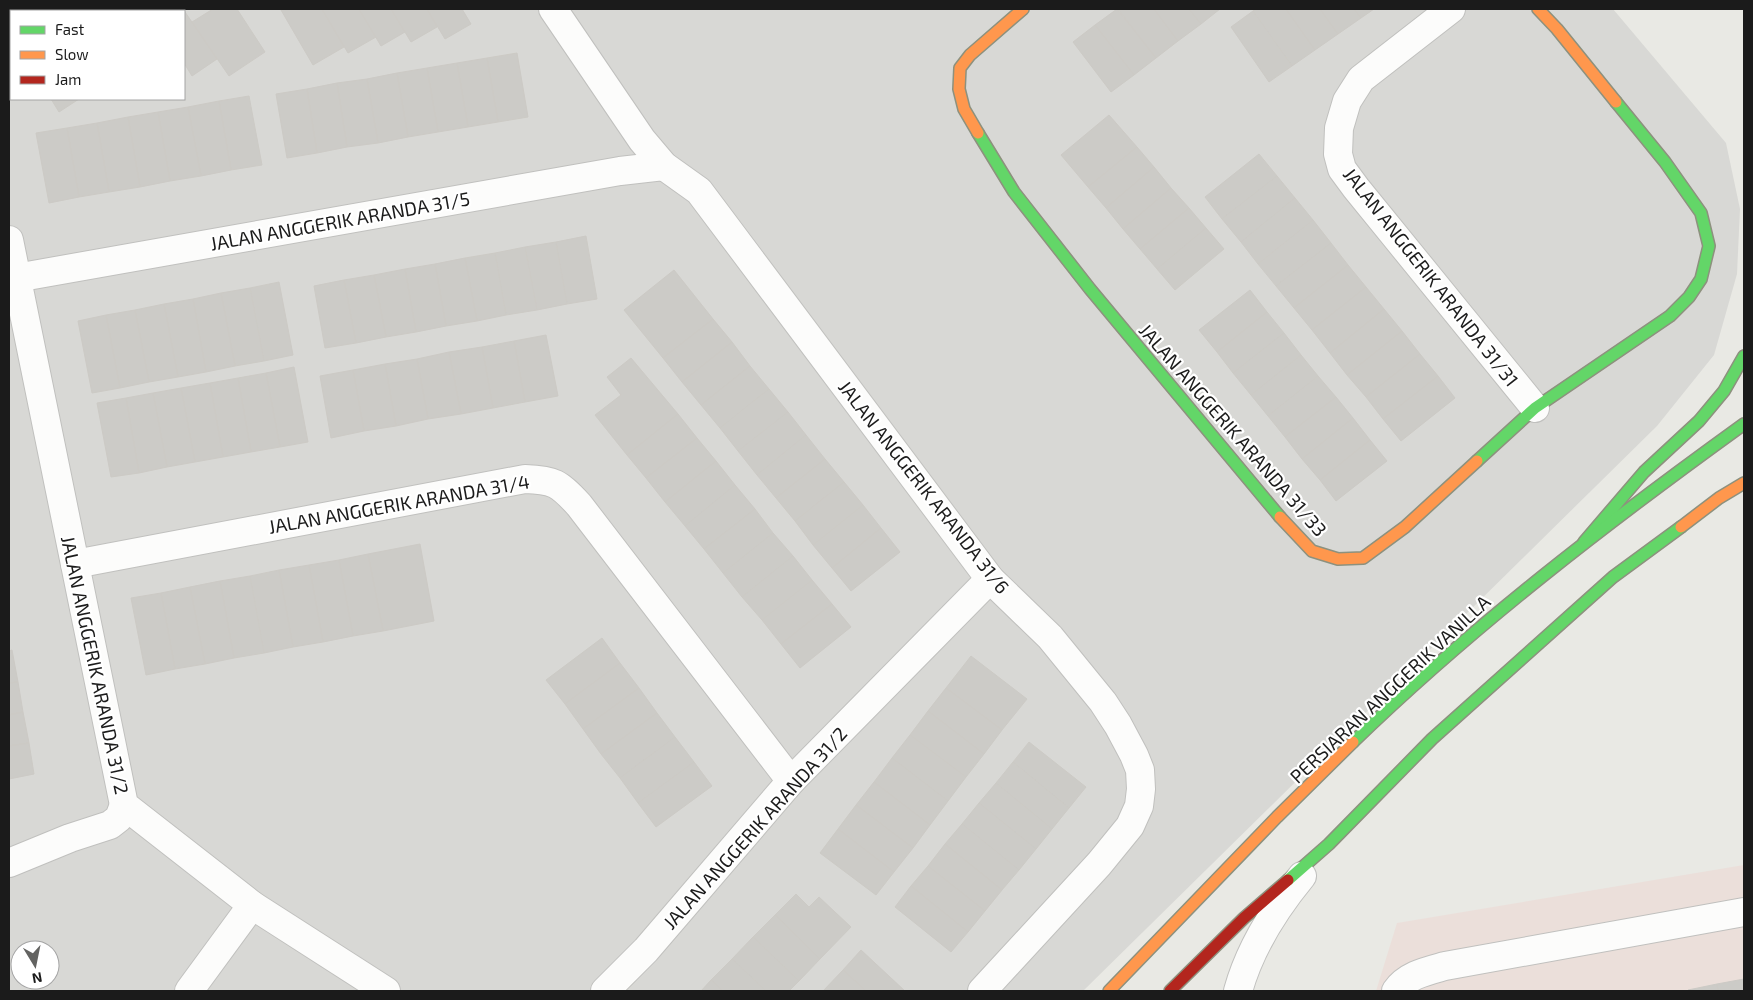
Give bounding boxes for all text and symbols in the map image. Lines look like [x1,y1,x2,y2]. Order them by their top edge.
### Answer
legend [10,10,185,100]
text: Fast [55,20,85,38]
text: Slow [55,45,89,63]
text: Jam [55,70,81,88]
street label: JALAN ANGGERIK ARANDA 31/31 [1339,163,1524,391]
street label: JALAN ANGGERIK ARANDA 31/5 [208,186,472,255]
street label: JALAN ANGGERIK ARANDA 31/33 [1135,319,1332,541]
street label: JALAN ANGGERIK ARANDA 31/6 [834,376,1015,598]
street label: JALAN ANGGERIK ARANDA 31/4 [267,469,531,538]
street label: JALAN ANGGERIK ARANDA 31/2 [57,533,134,796]
street label: PERSIARAN ANGGERIK VANILLA [1285,590,1495,788]
street label: JALAN ANGGERIK ARANDA 31/2 [658,722,851,933]
north arrow [10,940,60,990]
text: N [31,969,44,988]

